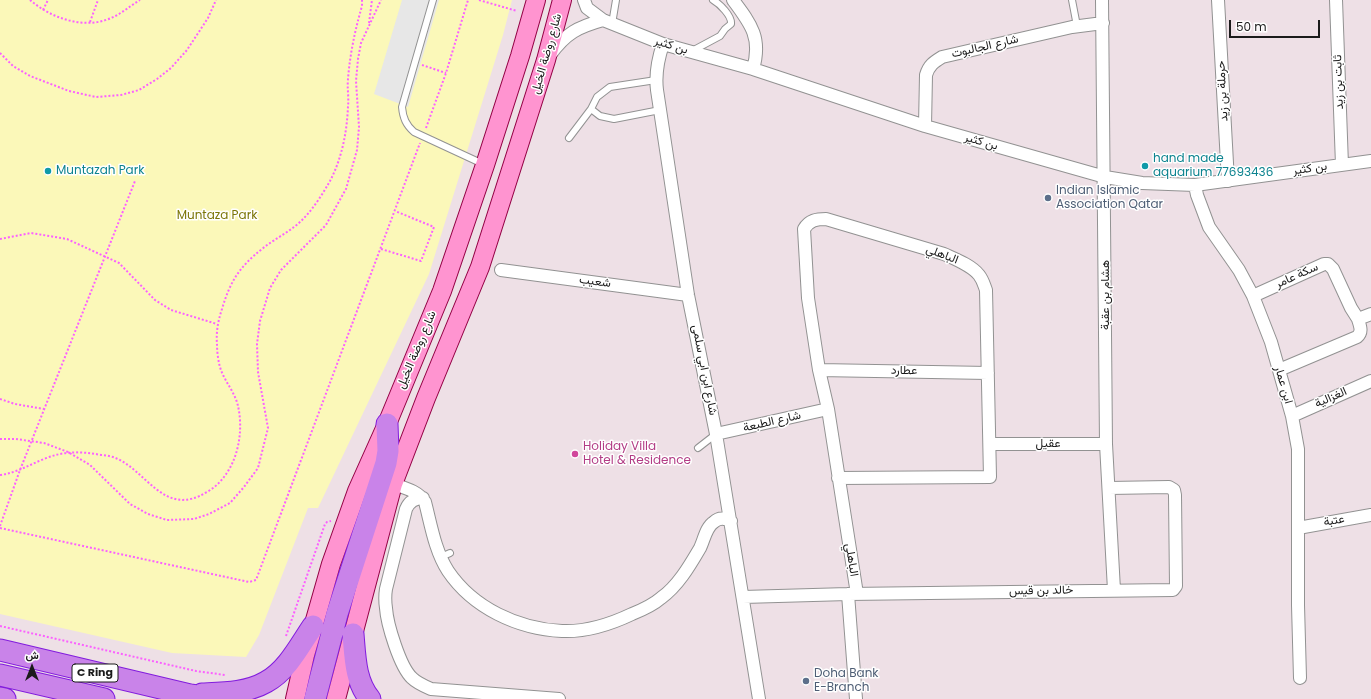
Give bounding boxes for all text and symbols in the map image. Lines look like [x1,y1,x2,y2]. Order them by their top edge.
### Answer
street label: شارع روضة الخيل [529,12,565,96]
scale bar [1231,12,1322,38]
text: 50 m [1236,18,1267,35]
street label: شارع الجالبوت [950,32,1020,62]
street label: بن كثير [652,34,690,58]
street label: ثابت بن زيد [1331,54,1347,110]
street label: حرملة بن زيد [1214,60,1232,122]
street label: بن كثير [962,130,1000,154]
place label: hand made aquarium 77693436 [1153,152,1273,180]
street label: بن كثير [1292,159,1328,179]
marker: hand made aquarium 77693436 [1140,161,1150,171]
place label: Muntazah Park [56,164,144,178]
marker: Muntazah Park [43,166,53,176]
place label: Indian Islamic Association Qatar [1056,184,1163,212]
marker: Indian Islamic Association Qatar [1043,193,1053,203]
park label: Muntaza Park [177,209,257,223]
street label: الباهلي [924,242,960,268]
street label: هشام بن عقبة [1099,260,1113,330]
street label: سكة عامر [1273,260,1321,292]
street label: شعيب [578,273,612,291]
street label: شارع روضة الخيل [394,309,440,391]
street label: شارع ابن ابي سلمى [688,323,720,417]
street label: عطارد [891,364,917,378]
street label: ابن عمار [1271,364,1295,406]
street label: الغزالية [1313,385,1349,411]
street label: شارع الطبعة [742,408,802,436]
street label: عقيل [1035,437,1061,451]
place label: Holiday Villa Hotel & Residence [583,440,691,468]
marker: Holiday Villa Hotel & Residence [570,449,580,459]
street label: عتبة [1322,512,1346,530]
street label: الباهلي [841,542,861,578]
street label: خالد بن قيس [1009,583,1073,599]
north arrow [12,647,52,687]
text: ش [25,647,39,663]
road number: C Ring [72,664,118,682]
place label: Doha Bank E-Branch [814,667,878,695]
marker: Doha Bank E-Branch [801,676,811,686]

